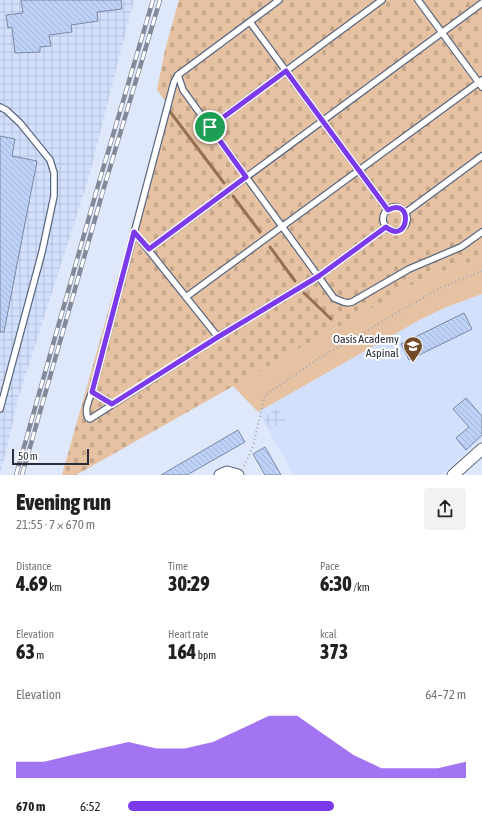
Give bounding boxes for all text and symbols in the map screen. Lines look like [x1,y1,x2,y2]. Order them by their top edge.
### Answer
pin [193,110,227,144]
icon: arrive [199,116,221,138]
place label: Oasis Academy Aspinal [333,332,400,360]
school or university icon: Oasis Academy Aspinal [402,335,424,363]
scale bar [12,447,89,466]
text: 50 m [18,450,38,462]
button: share [424,488,466,530]
text: Evening run [16,489,111,515]
text: 21:55 · 7 × 670 m [16,517,95,532]
text: Distance [16,560,51,572]
text: Time [168,560,188,572]
text: Pace [320,560,339,572]
text: 4.69 [16,572,48,595]
text: 30:29 [168,572,210,595]
text: 6:30 [320,572,352,595]
text: km [48,581,62,593]
text: /km [352,581,370,593]
text: Elevation [16,628,54,640]
text: Heart rate [168,628,209,640]
text: kcal [320,628,337,640]
text: 63 [16,640,35,663]
text: 164 [168,640,196,663]
text: 373 [320,640,348,663]
text: m [35,649,44,661]
text: bpm [196,649,216,661]
text: Elevation [16,687,61,702]
text: 64–72 m [425,687,466,702]
text: 670 m [16,799,45,814]
text: 6:52 [80,799,101,814]

